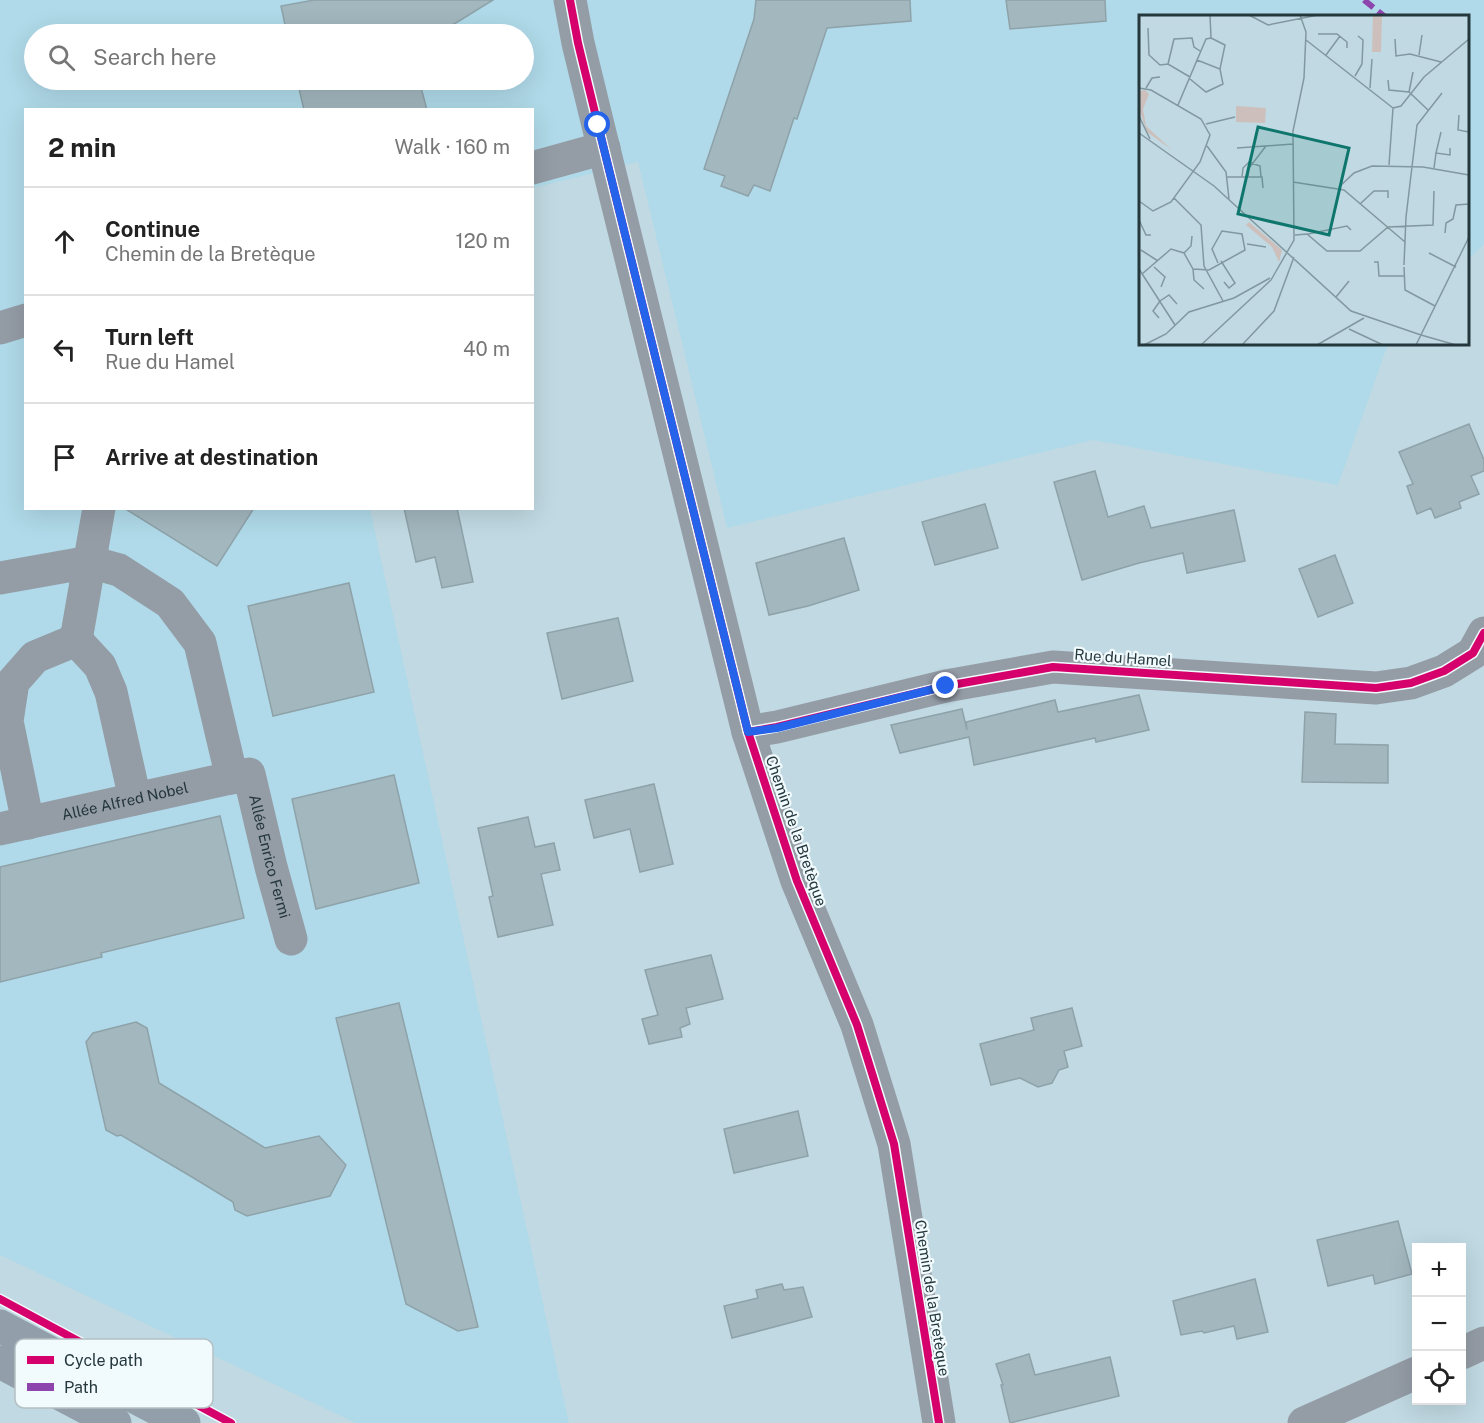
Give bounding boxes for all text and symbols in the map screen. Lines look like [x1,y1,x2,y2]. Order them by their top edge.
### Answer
inset map [1139,15,1469,345]
search box [24,24,534,90]
icon: search [45,41,78,74]
text: Search here [93,44,217,70]
route start [584,111,610,137]
text: 2 min [48,132,116,163]
text: Walk · 160 m [395,135,510,159]
text: Continue [105,216,200,242]
icon: ahead [48,225,81,258]
text: 120 m [456,229,510,253]
text: Chemin de la Bretèque [105,242,316,266]
text: Turn left [105,324,194,350]
icon: left [48,333,81,366]
text: 40 m [463,337,510,361]
text: Rue du Hamel [105,350,235,374]
icon: arrive [48,441,81,474]
text: Arrive at destination [105,444,318,470]
street label: Rue du Hamel [1074,646,1172,669]
route end [932,672,958,698]
street label: Chemin de la Bretèque [763,753,830,908]
street label: Allée Alfred Nobel [60,779,190,823]
street label: Allée Enrico Fermi [246,793,294,920]
street label: Chemin de la Bretèque [912,1219,953,1377]
map controls [1412,1243,1466,1405]
button: + [1412,1243,1466,1297]
button: − [1412,1297,1466,1351]
legend [15,1339,213,1408]
text: Cycle path [64,1351,143,1370]
button: locate [1412,1351,1466,1405]
text: Path [64,1378,98,1397]

